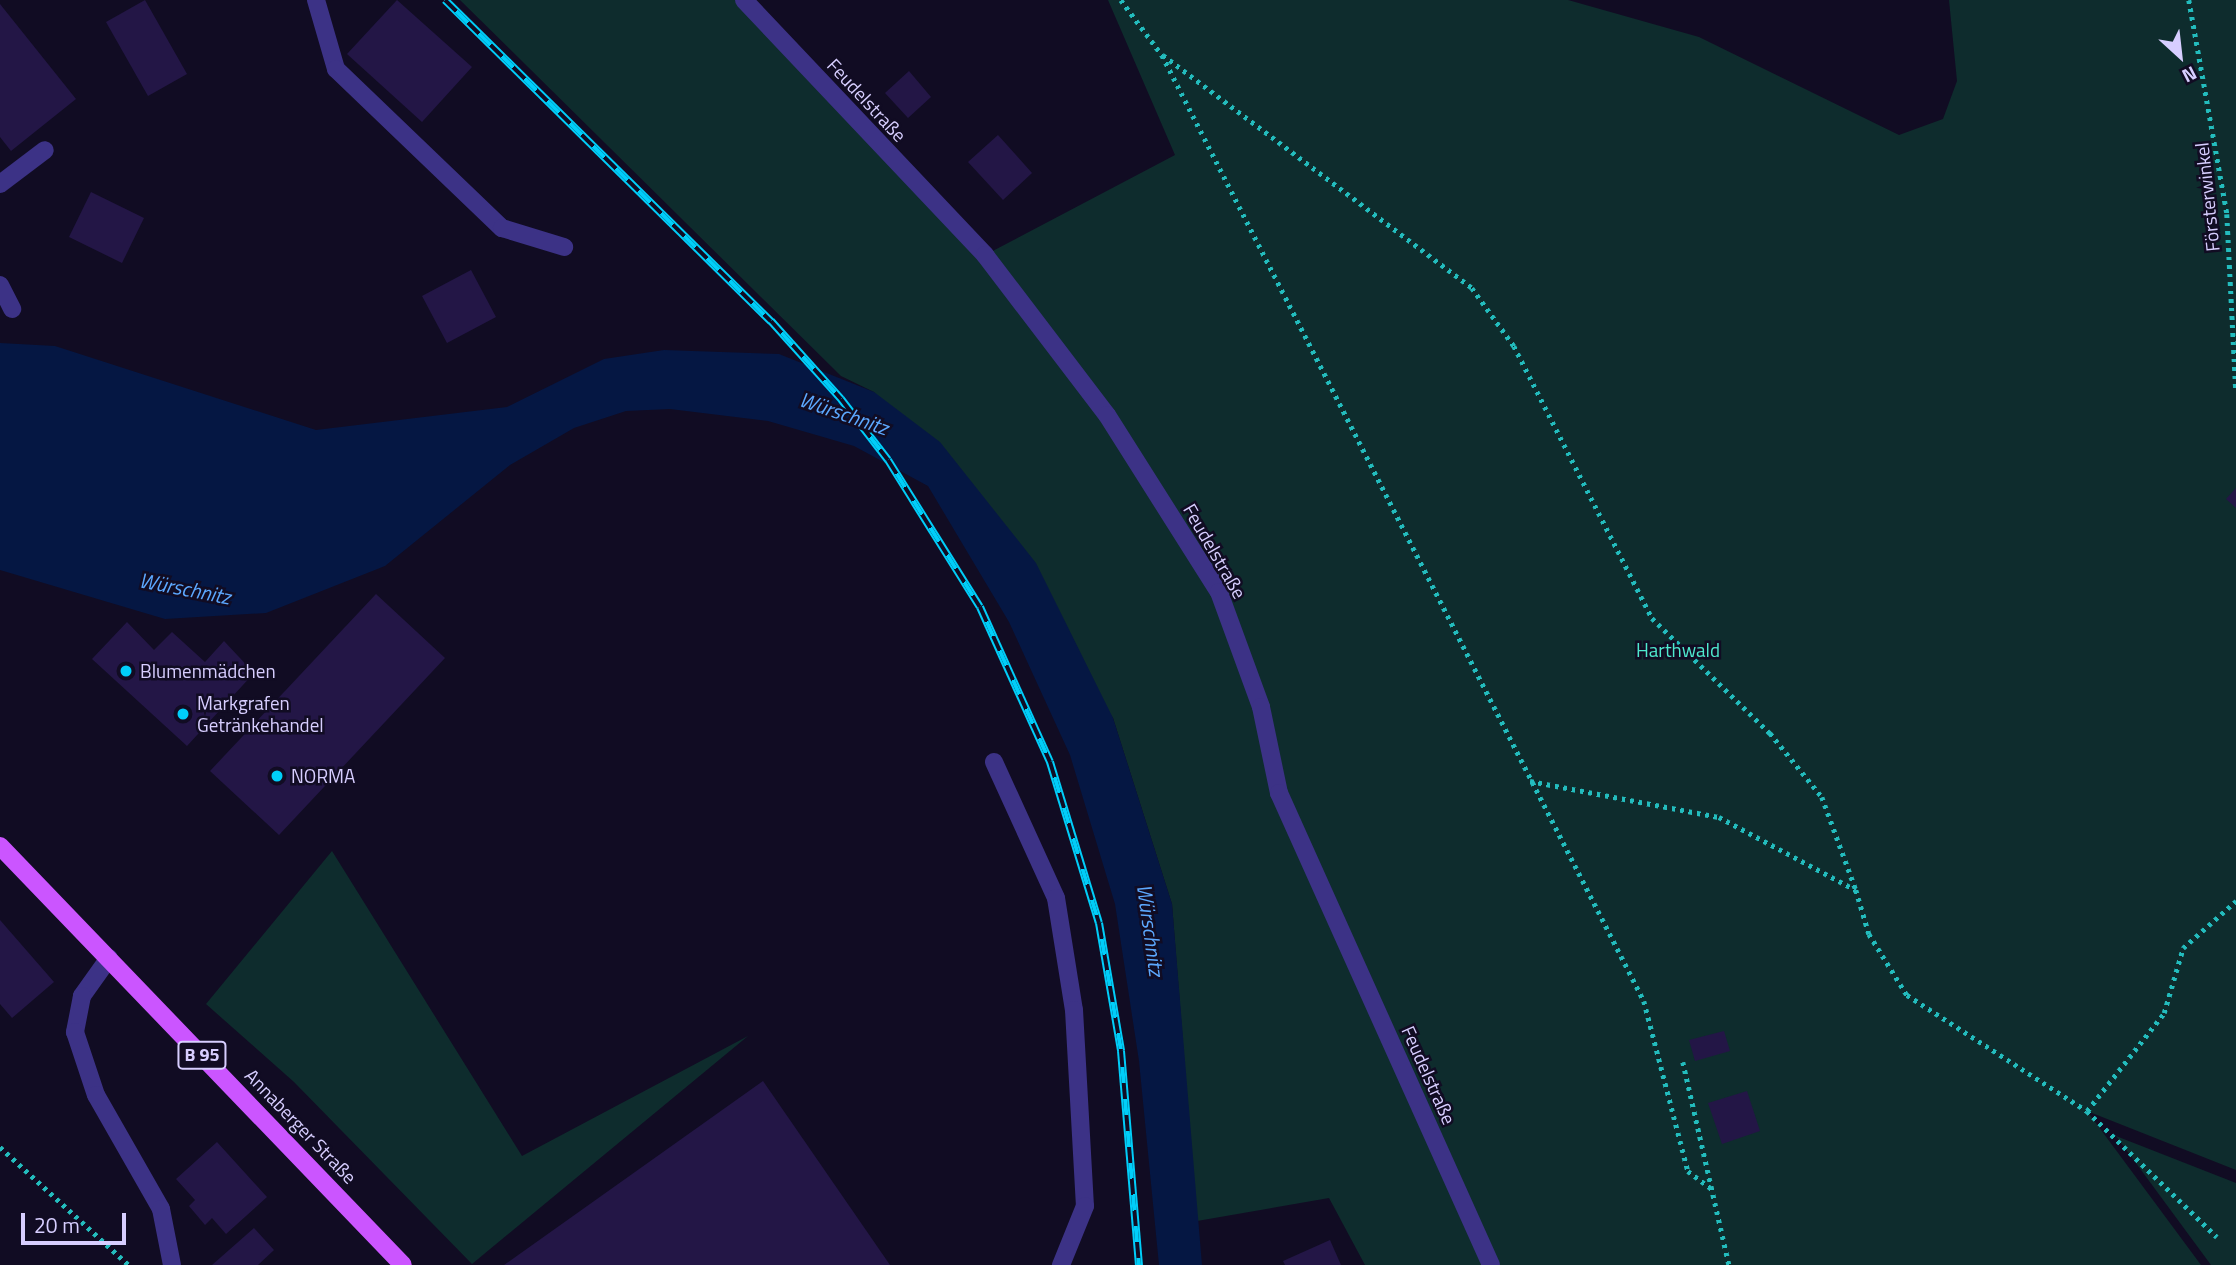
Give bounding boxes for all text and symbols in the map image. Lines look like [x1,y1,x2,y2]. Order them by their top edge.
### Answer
north arrow [2145,21,2215,91]
street label: Feudelstraße [823,54,911,146]
text: N [2177,59,2202,91]
street label: Försterwinkel [2190,141,2224,253]
water label: Würschnitz [796,386,892,440]
street label: Feudelstraße [1179,500,1251,602]
water label: Würschnitz [137,567,233,609]
park label: Harthwald [1636,639,1720,661]
place label: Blumenmädchen [140,660,276,682]
marker: Blumenmädchen [118,663,134,679]
place label: Markgrafen Getränkehandel [197,692,324,736]
marker: Markgrafen Getränkehandel [175,706,191,722]
place label: NORMA [291,765,355,787]
marker: NORMA [269,768,285,784]
water label: Würschnitz [1132,882,1170,978]
street label: Feudelstraße [1397,1022,1461,1128]
road number: B 95 [176,1040,228,1070]
street label: Annaberger Straße [240,1064,362,1188]
scale bar [24,1198,130,1242]
text: 20 m [34,1209,80,1241]

